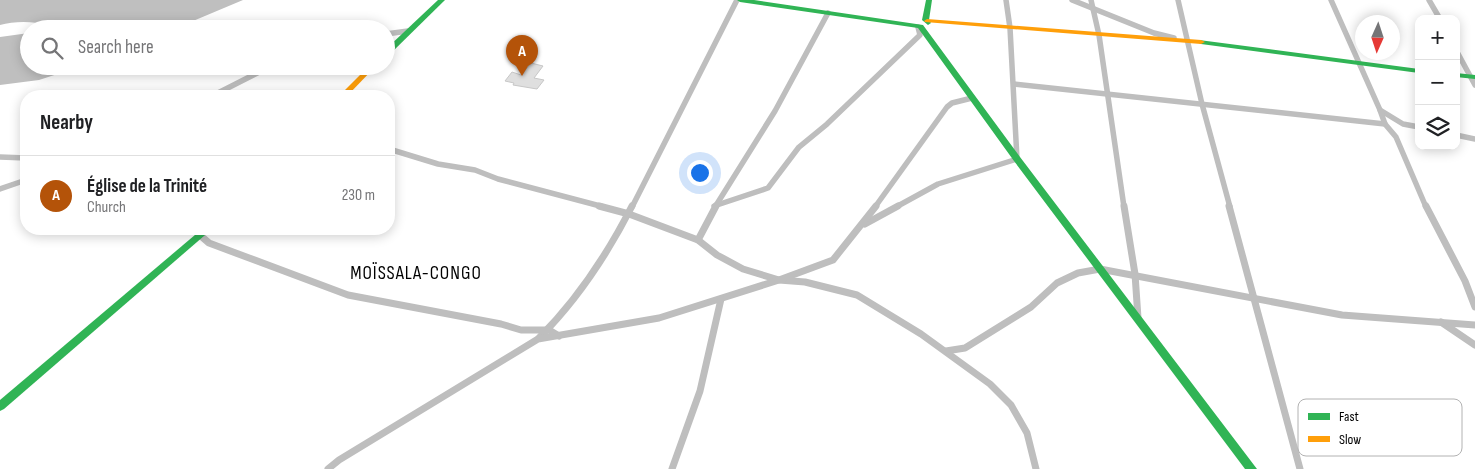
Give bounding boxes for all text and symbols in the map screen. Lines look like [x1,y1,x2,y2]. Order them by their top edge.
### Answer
north arrow [1355,15,1400,60]
map controls [1415,15,1460,150]
button: + [1415,15,1460,60]
search box [20,20,395,75]
icon: search [38,34,66,62]
pin: A [506,35,538,76]
text: Search here [78,36,154,59]
button: − [1415,60,1460,105]
button: layers [1415,105,1460,150]
text: Nearby [40,110,93,135]
your location [687,160,713,186]
text: Église de la Trinité [87,175,207,198]
text: A [52,186,60,205]
text: 230 m [342,186,375,205]
text: Church [87,198,126,217]
district label: MOÏSSALA-CONGO [350,262,482,285]
legend [1298,399,1462,456]
text: Fast [1339,408,1359,425]
text: Slow [1339,431,1361,448]

